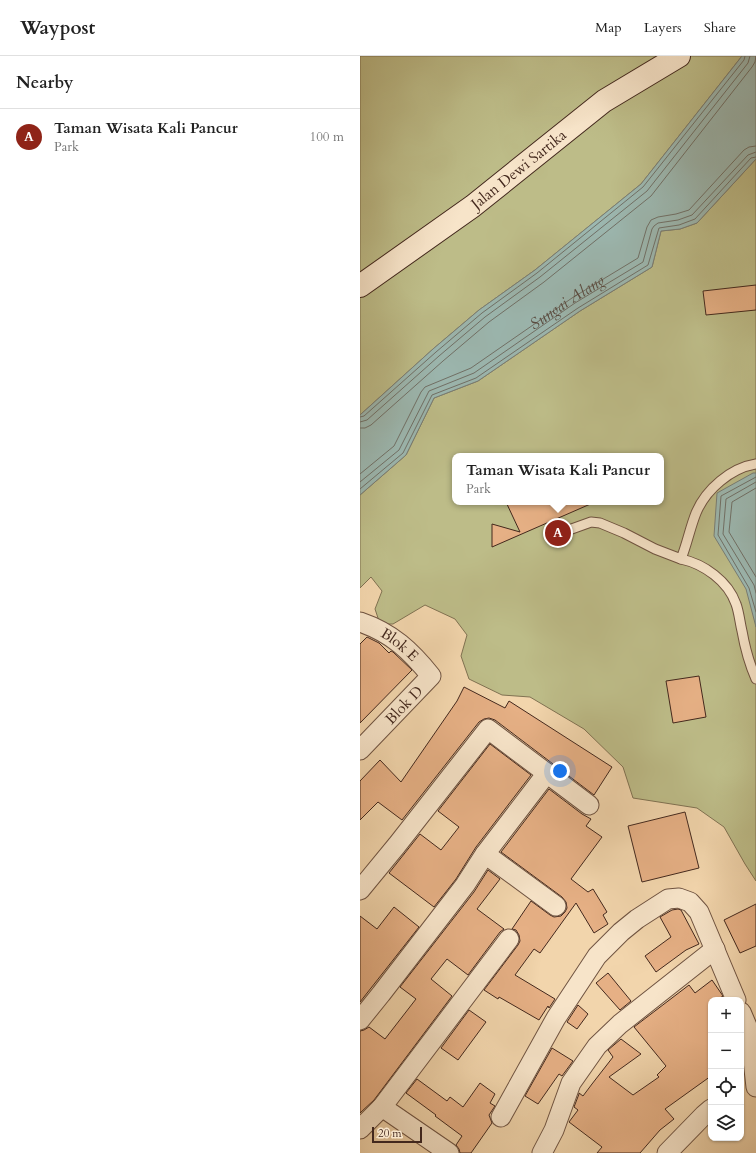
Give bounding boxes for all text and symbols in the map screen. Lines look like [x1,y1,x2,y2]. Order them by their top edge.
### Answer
text: Waypost [20,15,95,41]
text: Map [595,18,622,37]
text: Layers [644,18,682,37]
text: Share [704,18,736,37]
text: Nearby [16,71,73,94]
text: Taman Wisata Kali Pancur [54,118,238,138]
street label: Jalan Dewi Sartika [465,125,571,215]
text: A [24,128,34,146]
text: 100 m [310,128,344,146]
text: Park [54,138,79,156]
water label: Sungai Alang [525,269,610,335]
popup [452,453,664,505]
text: Taman Wisata Kali Pancur [466,460,650,480]
text: Park [466,480,491,498]
pin: A [545,518,571,548]
street label: Blok E [377,623,423,666]
street label: Blok D [381,681,427,729]
your location [550,761,570,781]
map controls [708,997,744,1141]
button: + [708,997,744,1033]
button: − [708,1033,744,1069]
button: locate [708,1069,744,1105]
button: layers [708,1105,744,1141]
scale bar [372,1125,422,1144]
text: 20 m [378,1126,402,1141]

